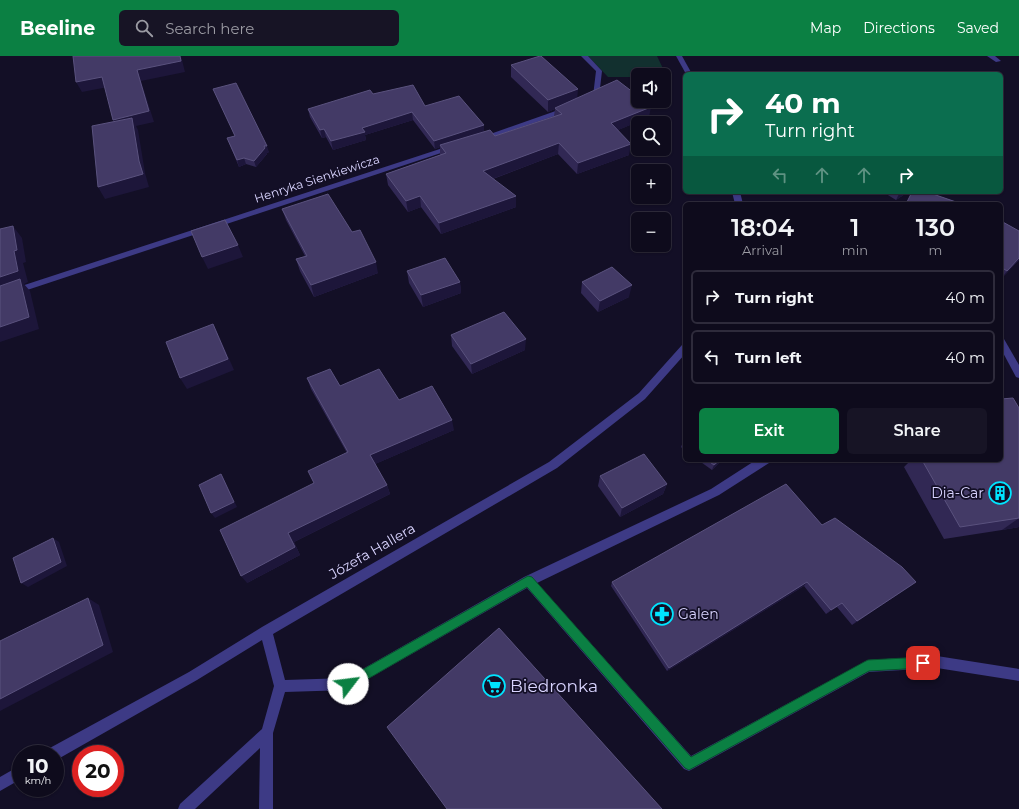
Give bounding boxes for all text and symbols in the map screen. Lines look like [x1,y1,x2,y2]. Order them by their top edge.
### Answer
search box [119,10,399,46]
text: Beeline [20,17,95,40]
icon: search [133,17,155,39]
text: Search here [165,19,254,38]
text: Map [810,19,841,37]
text: Directions [863,19,935,37]
text: Saved [957,19,999,37]
map controls [631,68,671,252]
button: sound [631,68,671,108]
text: 40 m [765,86,841,120]
icon: right [699,88,751,140]
button: search [631,116,671,156]
text: Turn right [765,120,855,142]
street label: Henryka Sienkiewicza [252,151,381,206]
button: + [631,164,671,204]
icon: left [769,164,791,186]
icon: ahead [811,164,833,186]
icon: ahead [853,164,875,186]
icon: right [895,164,917,186]
button: − [631,212,671,252]
text: 18:04 [731,213,794,242]
text: 1 [850,213,859,242]
text: 130 [916,213,955,242]
text: Arrival [742,242,783,258]
text: min [842,242,868,258]
text: m [929,242,942,258]
icon: right [701,286,723,308]
text: Turn right [735,288,814,307]
text: 40 m [945,288,985,307]
icon: left [701,346,723,368]
text: Turn left [735,348,802,367]
text: 40 m [945,348,985,367]
button: Exit [699,408,839,454]
button: Share [847,408,987,454]
building icon: Dia-Car [987,480,1013,506]
place label: Dia-Car [931,484,984,502]
street label: Józefa Hallera [325,519,418,583]
pharmacy icon: Galen [649,601,675,627]
place label: Galen [678,605,719,623]
pin [906,646,940,680]
icon: arrive [912,652,934,674]
position arrow [327,663,369,705]
supermarket icon: Biedronka [481,673,507,699]
place label: Biedronka [510,676,598,696]
speed limit sign: 20 [72,745,124,797]
text: 10 [27,754,49,778]
text: km/h [25,774,51,787]

